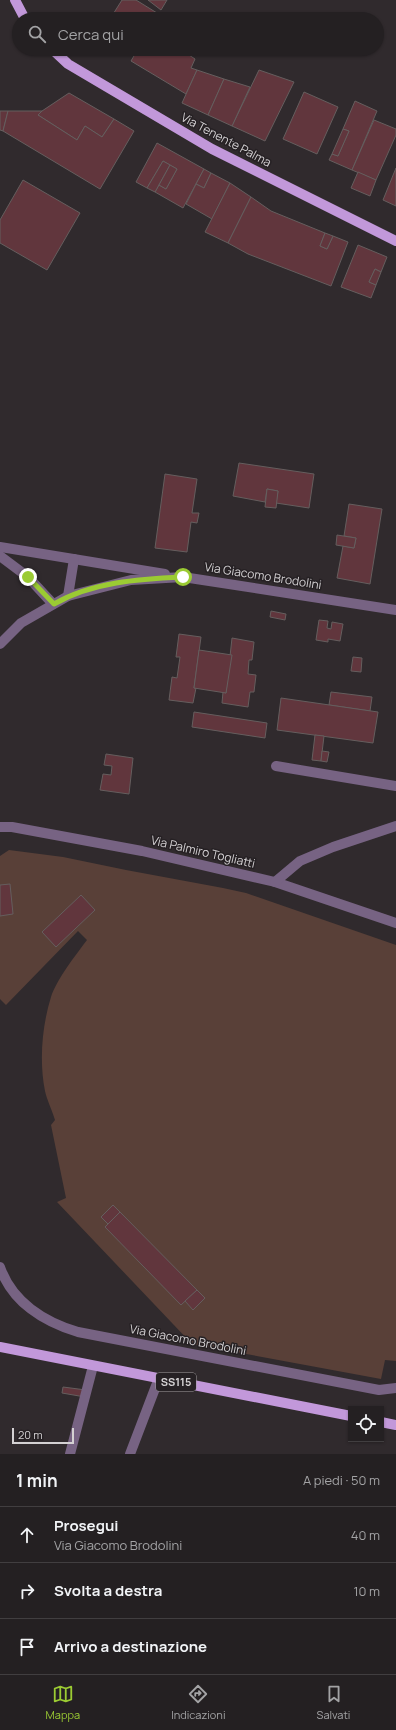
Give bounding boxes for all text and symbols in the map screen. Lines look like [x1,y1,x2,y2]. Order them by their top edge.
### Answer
search box [12,12,384,56]
icon: search [26,23,48,45]
text: Cerca qui [58,24,124,45]
street label: Via Tenente Palma [178,109,274,171]
street label: Via Giacomo Brodolini [203,558,323,593]
route end [19,568,37,586]
route start [174,568,192,586]
street label: Via Palmiro Togliatti [149,831,257,872]
street label: Via Giacomo Brodolini [128,1320,248,1359]
road number: SS115 [156,1373,196,1391]
map controls [348,1406,384,1442]
button: locate [348,1406,384,1442]
scale bar [12,1426,74,1445]
text: 20 m [18,1427,43,1442]
text: 1 min [16,1469,58,1492]
text: A piedi · 50 m [303,1471,380,1489]
text: Prosegui [54,1515,118,1536]
icon: ahead [16,1524,38,1546]
text: 40 m [351,1526,380,1544]
text: Via Giacomo Brodolini [54,1536,182,1554]
icon: right [16,1580,38,1602]
text: Svolta a destra [54,1580,162,1601]
text: 10 m [353,1582,380,1600]
icon: arrive [16,1636,38,1658]
text: Arrivo a destinazione [54,1636,207,1657]
tab: Mappa [46,1683,80,1722]
tab: Indicazioni [171,1683,225,1722]
tab: Salvati [317,1683,350,1722]

